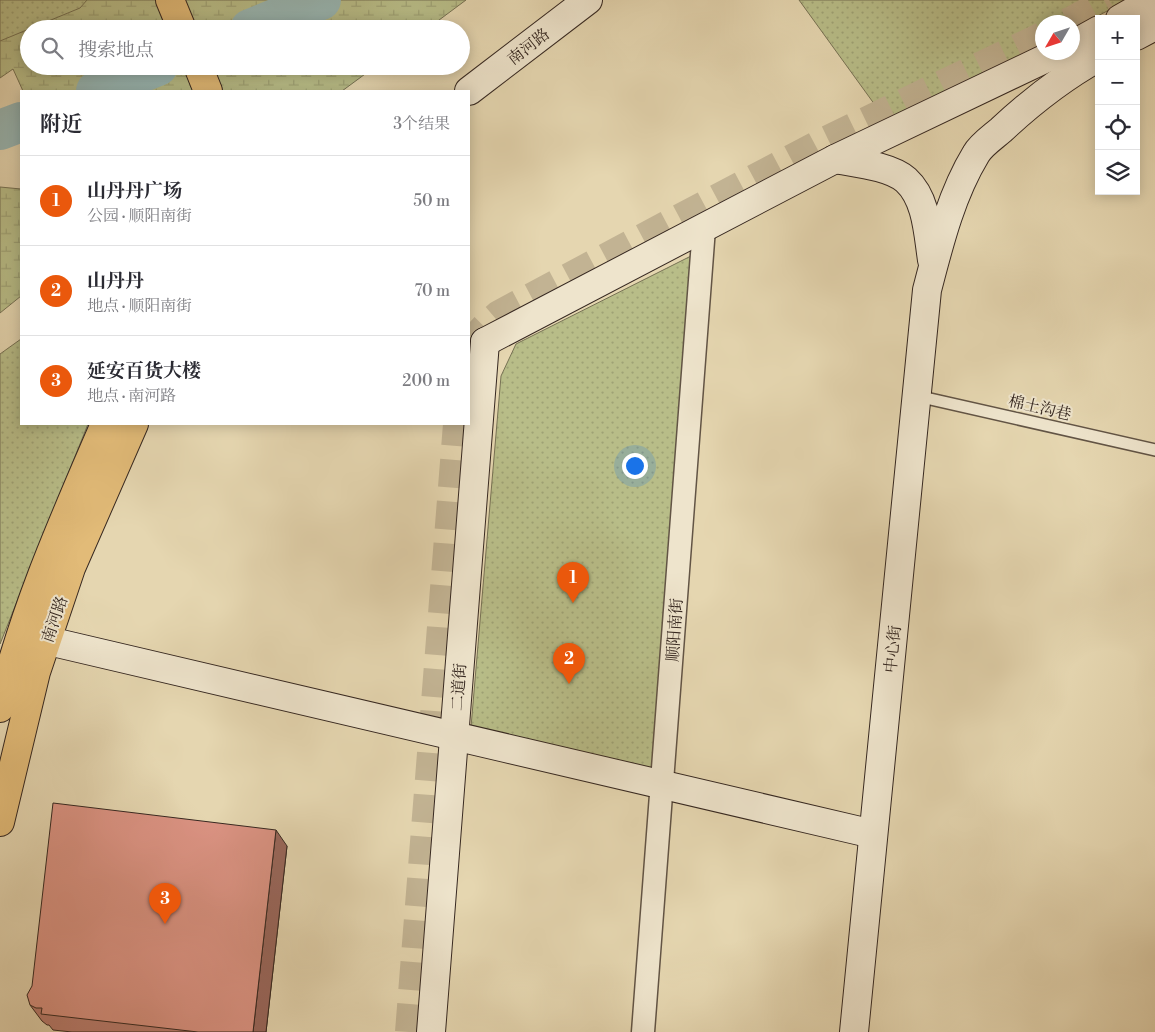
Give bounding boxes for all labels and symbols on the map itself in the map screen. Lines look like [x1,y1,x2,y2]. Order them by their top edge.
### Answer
north arrow [1035,15,1080,60]
street label: 南河路 [504,24,554,69]
street label: 棉土沟巷 [1006,391,1073,425]
your location [622,453,648,479]
pin: 1 [557,562,589,603]
street label: 南河路 [38,593,72,645]
street label: 顺阳南街 [663,597,687,663]
street label: 中心街 [881,624,905,674]
pin: 2 [553,643,585,684]
street label: 二道街 [447,662,471,712]
pin: 3 [149,883,181,924]

